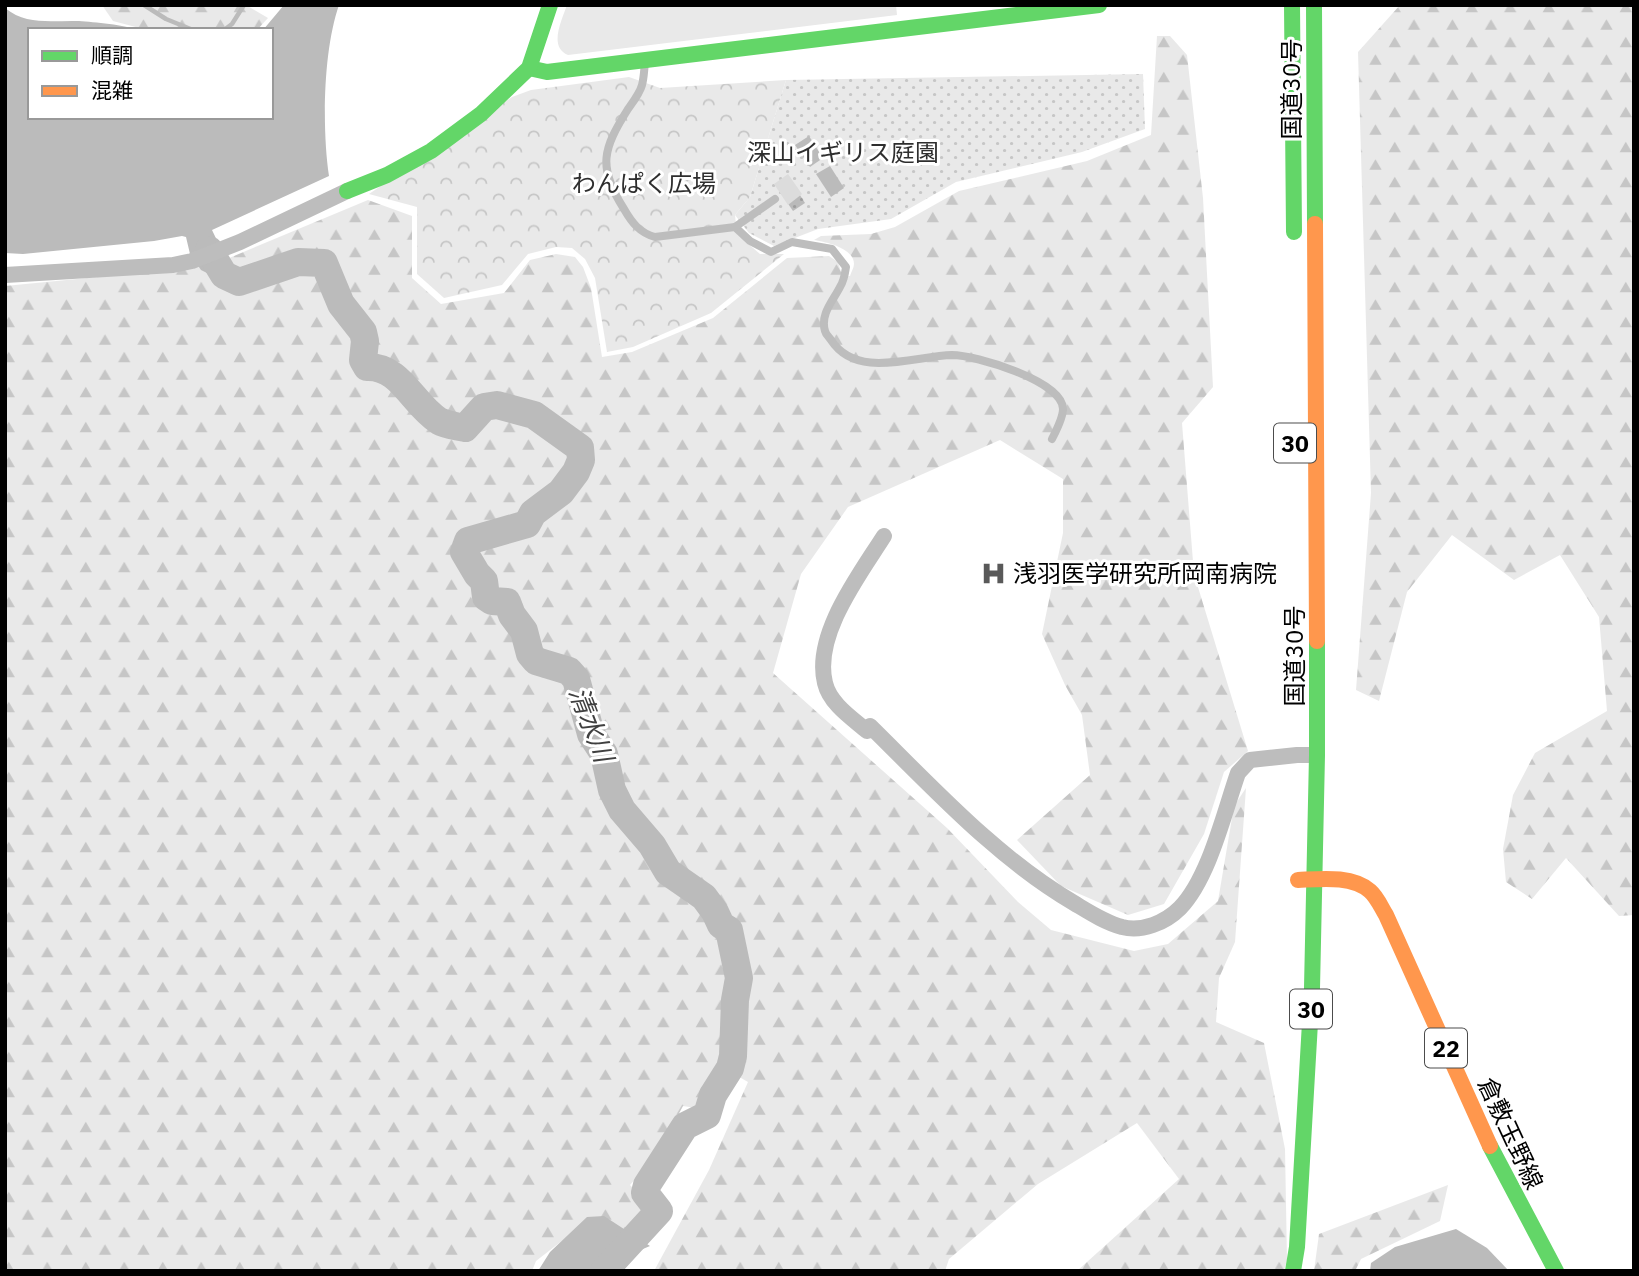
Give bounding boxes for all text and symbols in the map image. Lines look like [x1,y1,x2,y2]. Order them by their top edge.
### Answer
legend [28,28,273,119]
street label: 国道30号 [1275,39,1307,139]
text: 順調 [91,41,133,69]
text: 混雑 [91,76,133,104]
park label: 深山イギリス庭園 [747,136,939,168]
park label: わんぱく広場 [572,167,716,199]
road number: 30 [1274,424,1316,462]
place label: 浅羽医学研究所岡南病院 [1013,557,1277,589]
hospital icon: 浅羽医学研究所岡南病院 [979,559,1007,587]
street label: 国道30号 [1278,606,1310,706]
water label: 清水川 [562,681,623,769]
road number: 30 [1290,990,1332,1028]
road number: 22 [1425,1028,1467,1068]
street label: 倉敷玉野線 [1471,1072,1551,1194]

